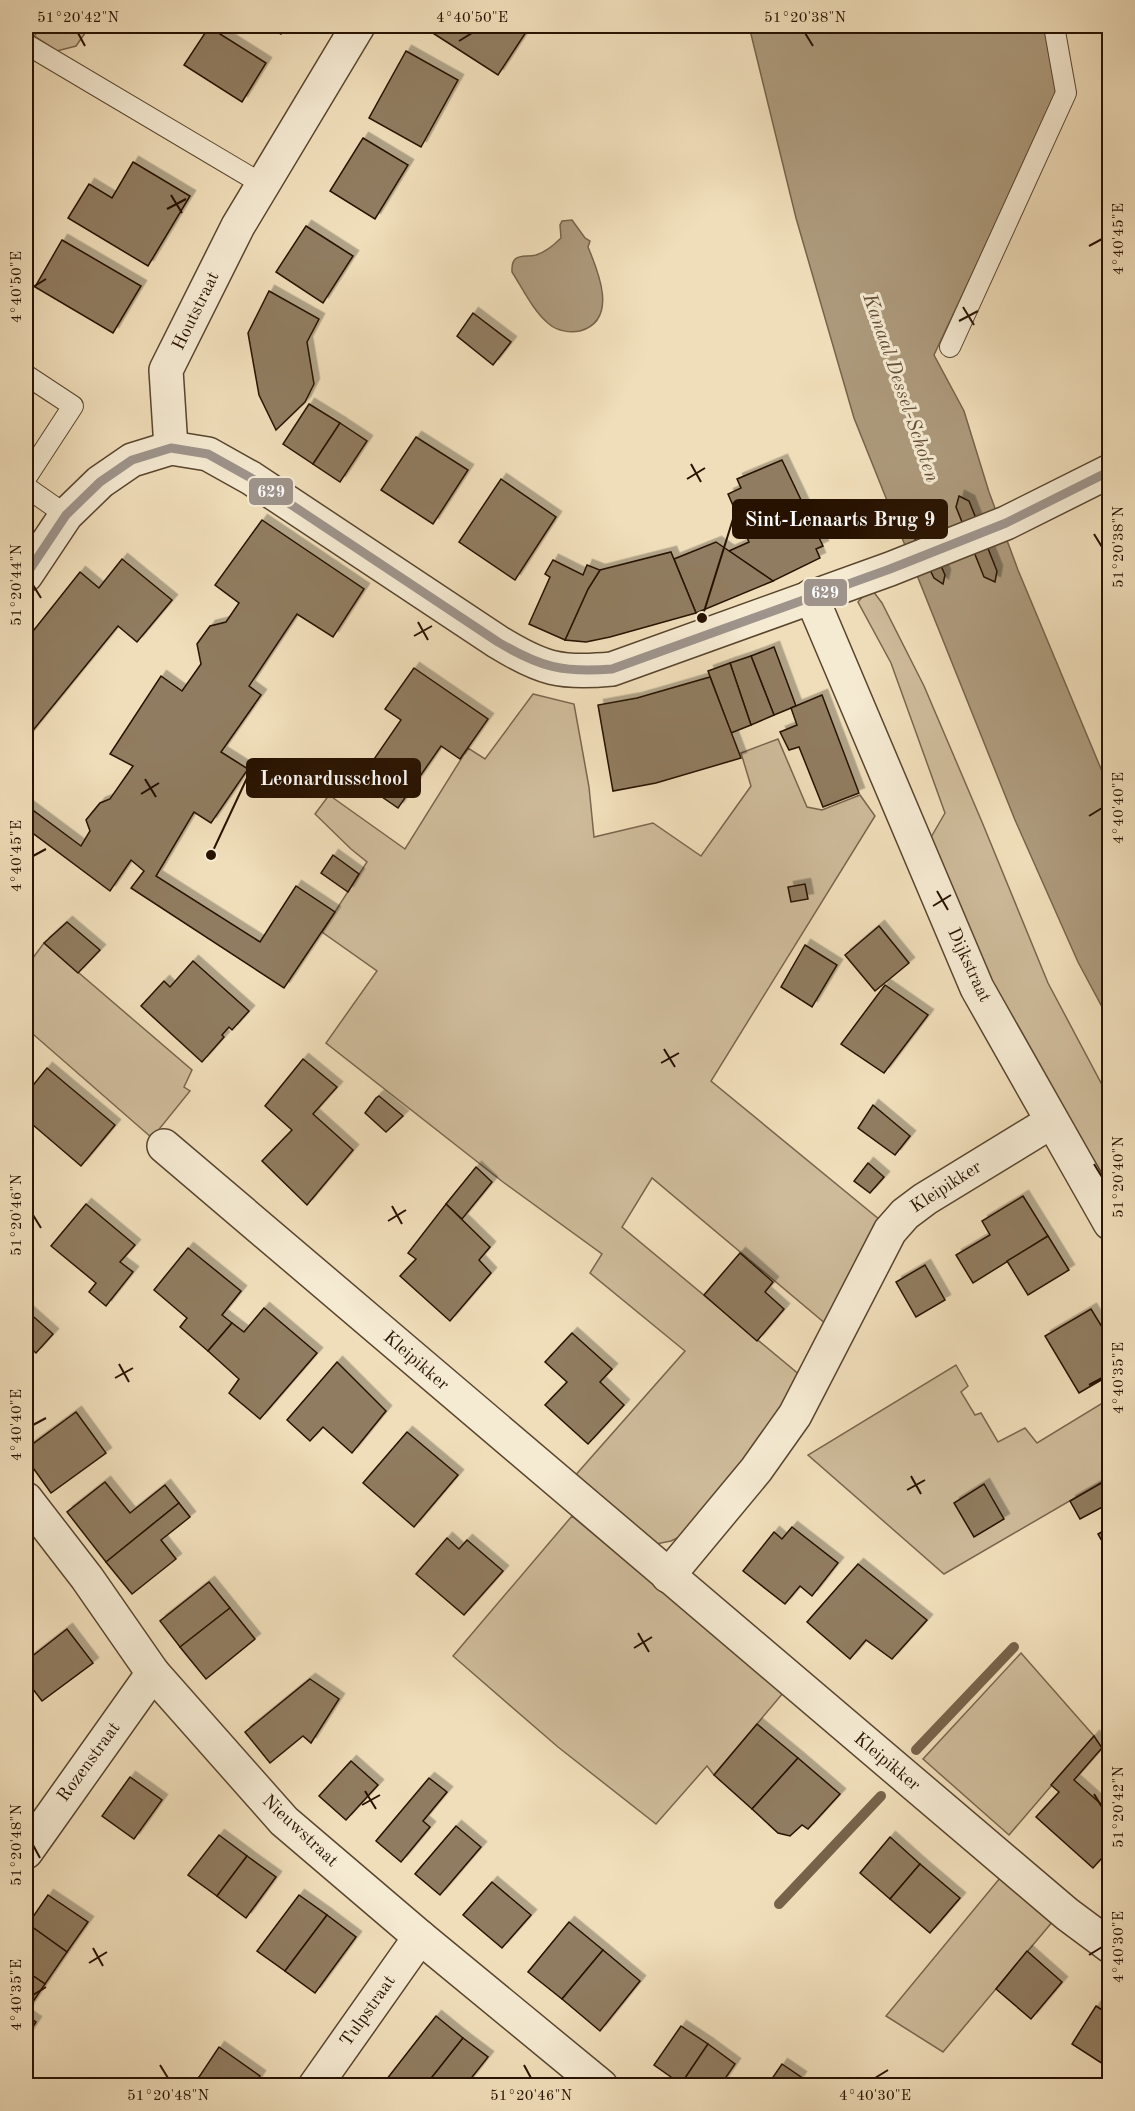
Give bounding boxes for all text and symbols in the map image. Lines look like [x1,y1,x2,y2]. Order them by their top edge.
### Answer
text: 51°20'42"N [37,11,119,26]
text: 4°40'50"E [436,11,508,26]
text: 51°20'38"N [764,11,846,26]
text: 4°40'45"E [1112,203,1127,275]
text: 4°40'50"E [10,251,25,323]
street label: Houtstraat [169,269,223,353]
water label: Kanaal Dessel-Schoten [858,290,942,485]
line badge: 629 [248,477,294,506]
text: 629 [257,485,285,501]
callout: Sint-Lenaarts Brug 9 [733,500,947,538]
text: 51°20'38"N [1112,506,1127,588]
text: Sint-Lenaarts Brug 9 [745,511,935,531]
text: 51°20'44"N [10,544,25,626]
line badge: 629 [803,578,848,607]
text: 629 [811,586,839,602]
callout: Leonardusschool [247,759,420,797]
text: Leonardusschool [260,770,408,790]
text: 4°40'40"E [1112,772,1127,844]
text: 4°40'45"E [10,820,25,892]
street label: Dijkstraat [944,925,994,1005]
text: 51°20'40"N [1112,1136,1127,1218]
street label: Kleipikker [907,1157,985,1216]
text: 51°20'46"N [10,1174,25,1256]
street label: Kleipikker [380,1328,453,1394]
text: 4°40'35"E [1112,1342,1127,1414]
text: 4°40'40"E [10,1389,25,1461]
street label: Rozenstraat [54,1719,124,1805]
street label: Kleipikker [851,1729,924,1795]
text: 51°20'42"N [1112,1766,1127,1848]
street label: Nieuwstraat [259,1792,341,1870]
text: 51°20'48"N [10,1804,25,1886]
text: 4°40'30"E [1112,1911,1127,1983]
text: 4°40'35"E [10,1959,25,2031]
street label: Tulpstraat [337,1972,399,2050]
text: 51°20'48"N [127,2089,209,2104]
text: 51°20'46"N [490,2089,572,2104]
text: 4°40'30"E [839,2089,911,2104]

